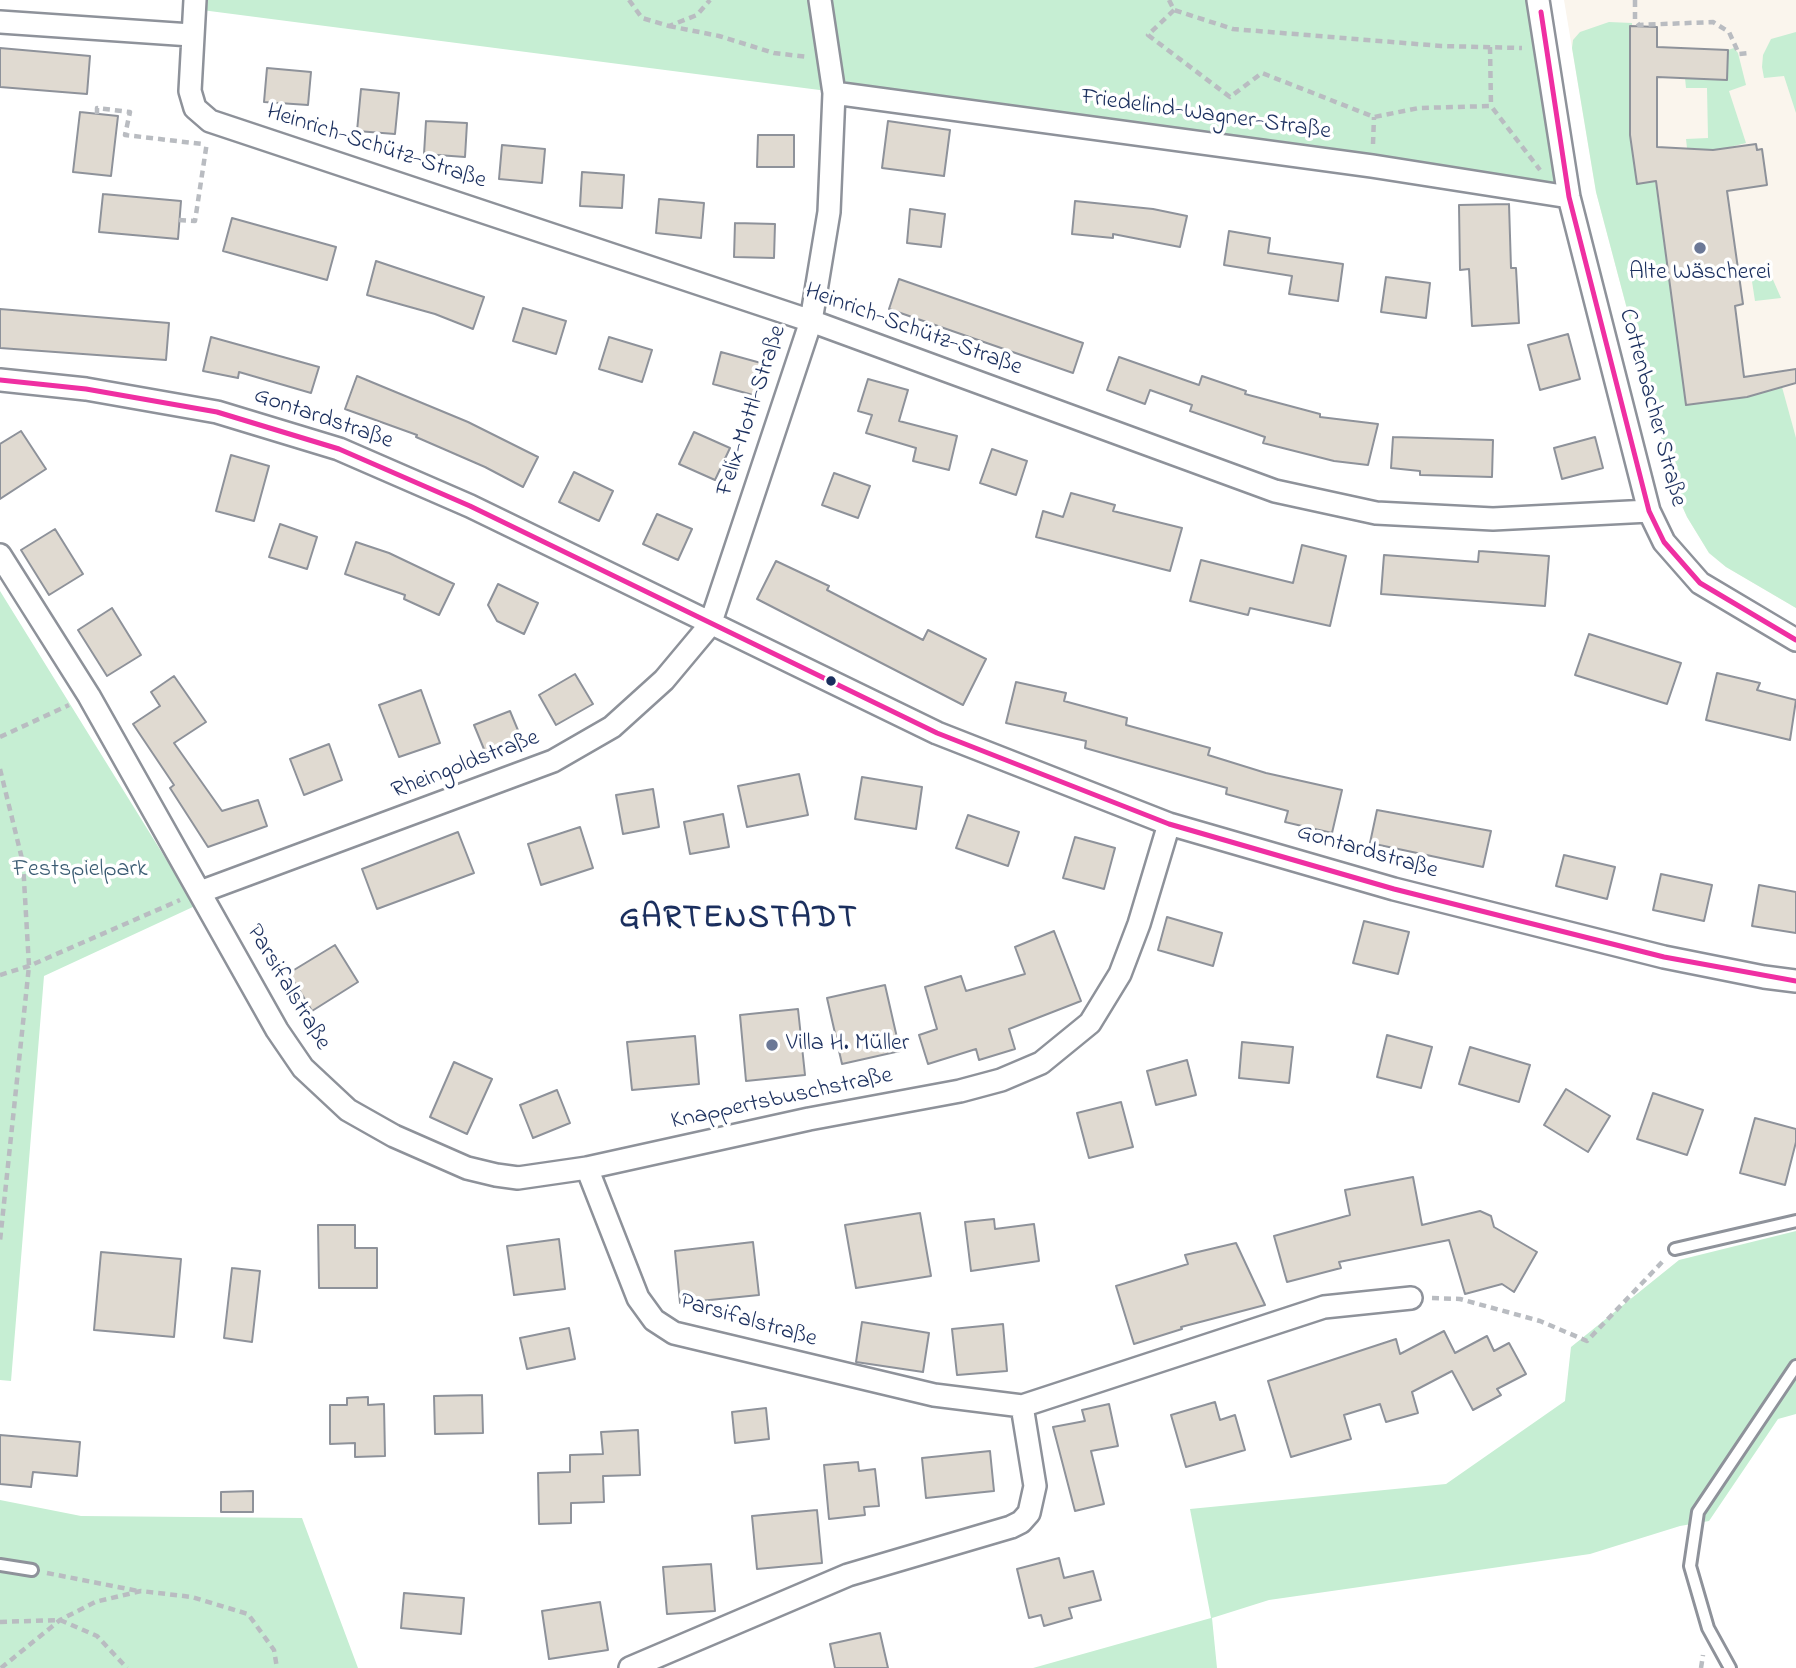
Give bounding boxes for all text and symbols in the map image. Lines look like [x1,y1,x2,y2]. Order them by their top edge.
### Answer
street label: Friedelind-Wagner-Straße [1079,84,1333,148]
street label: Heinrich-Schütz-Straße [263,99,489,197]
marker: Alte Wäscherei [1692,240,1708,256]
place label: Alte Wäscherei [1629,260,1771,288]
street label: Heinrich-Schütz-Straße [800,278,1026,384]
street label: Cottenbacher Straße [1611,306,1691,510]
street label: Felix-Mottl-Straße [712,322,794,500]
street label: Gontardstraße [250,383,396,457]
unlabelled marker [824,674,838,688]
street label: Rheingoldstraße [388,725,544,807]
street label: Gontardstraße [1293,819,1441,887]
park label: Festspielpark [13,857,147,885]
district label: GARTENSTADT [621,902,857,940]
street label: Parsifalstraße [238,920,336,1056]
place label: Villa H. Müller [786,1031,909,1059]
marker: Villa H. Müller [764,1037,780,1053]
street label: Knappertsbuschstraße [669,1062,895,1138]
street label: Parsifalstraße [676,1289,820,1355]

